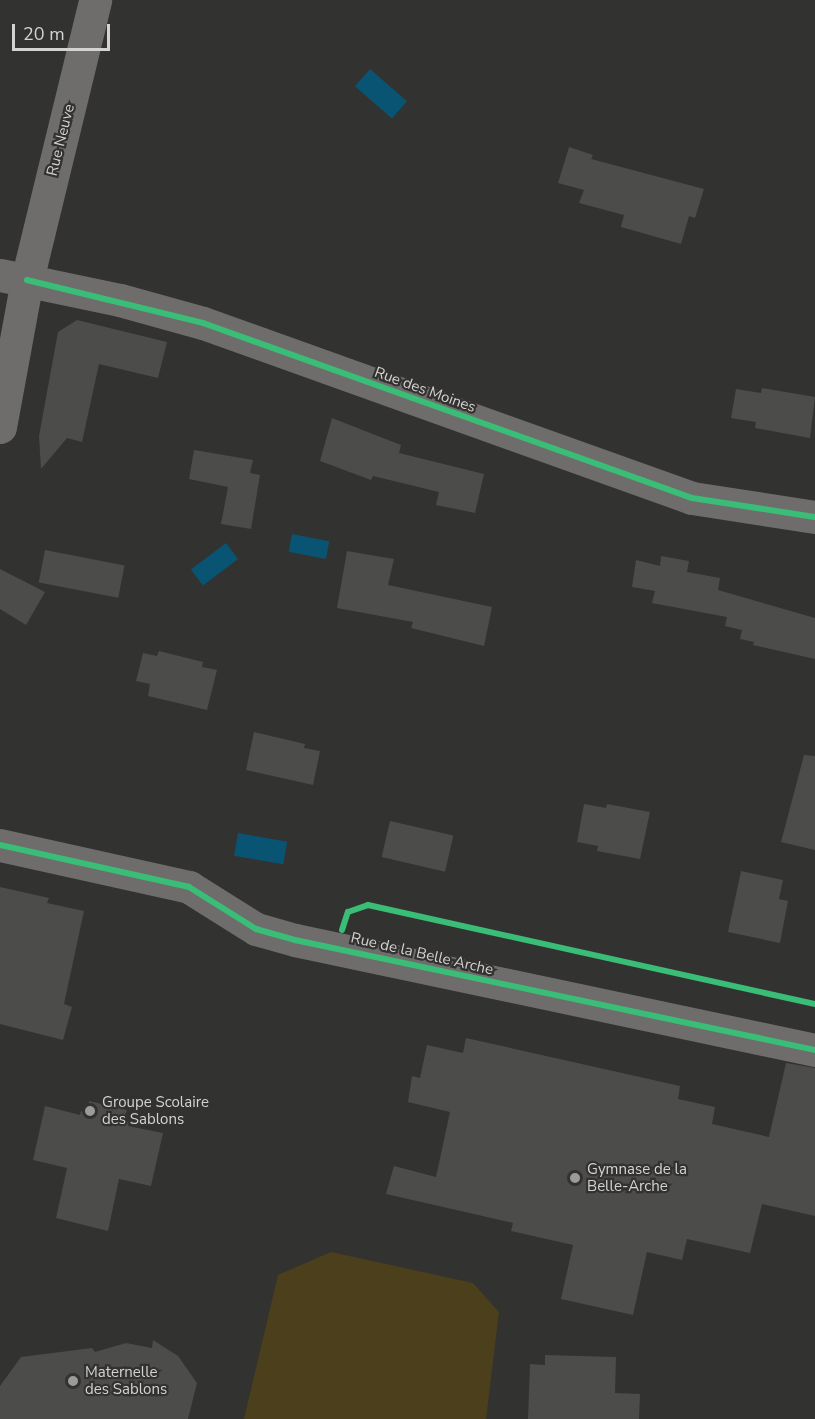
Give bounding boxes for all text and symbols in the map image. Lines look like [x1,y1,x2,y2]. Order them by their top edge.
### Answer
scale bar [15,12,112,50]
text: 20 m [23,22,65,46]
street label: Rue Neuve [43,102,79,178]
street label: Rue des Moines [372,363,478,417]
street label: Rue de la Belle Arche [349,929,495,979]
place label: Groupe Scolaire des Sablons [102,1093,209,1128]
marker: Groupe Scolaire des Sablons [83,1104,97,1118]
place label: Gymnase de la Belle-Arche [587,1160,687,1195]
marker: Gymnase de la Belle-Arche [568,1171,582,1185]
place label: Maternelle des Sablons [85,1363,167,1398]
marker: Maternelle des Sablons [66,1374,80,1388]

